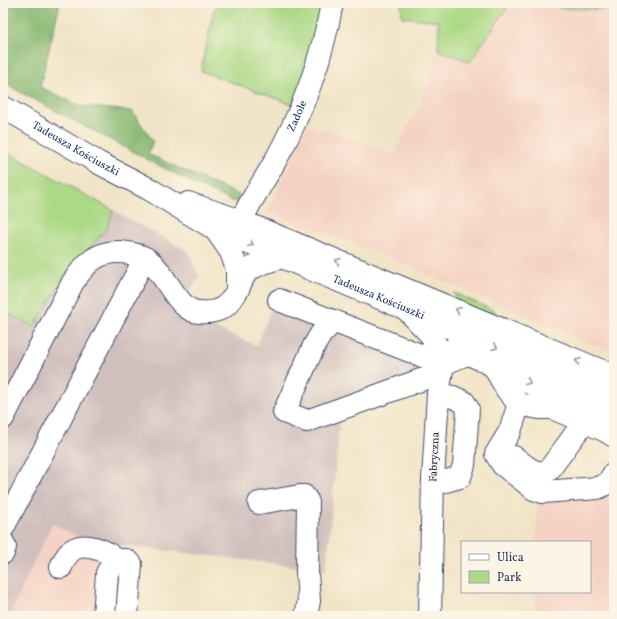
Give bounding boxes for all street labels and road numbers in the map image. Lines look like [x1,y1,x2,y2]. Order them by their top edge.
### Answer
street label: Zadole [284,98,311,134]
street label: Tadeusza Kościuszki [29,118,122,180]
street label: Tadeusza Kościuszki [330,272,427,323]
street label: Fabryczna [426,431,444,482]

